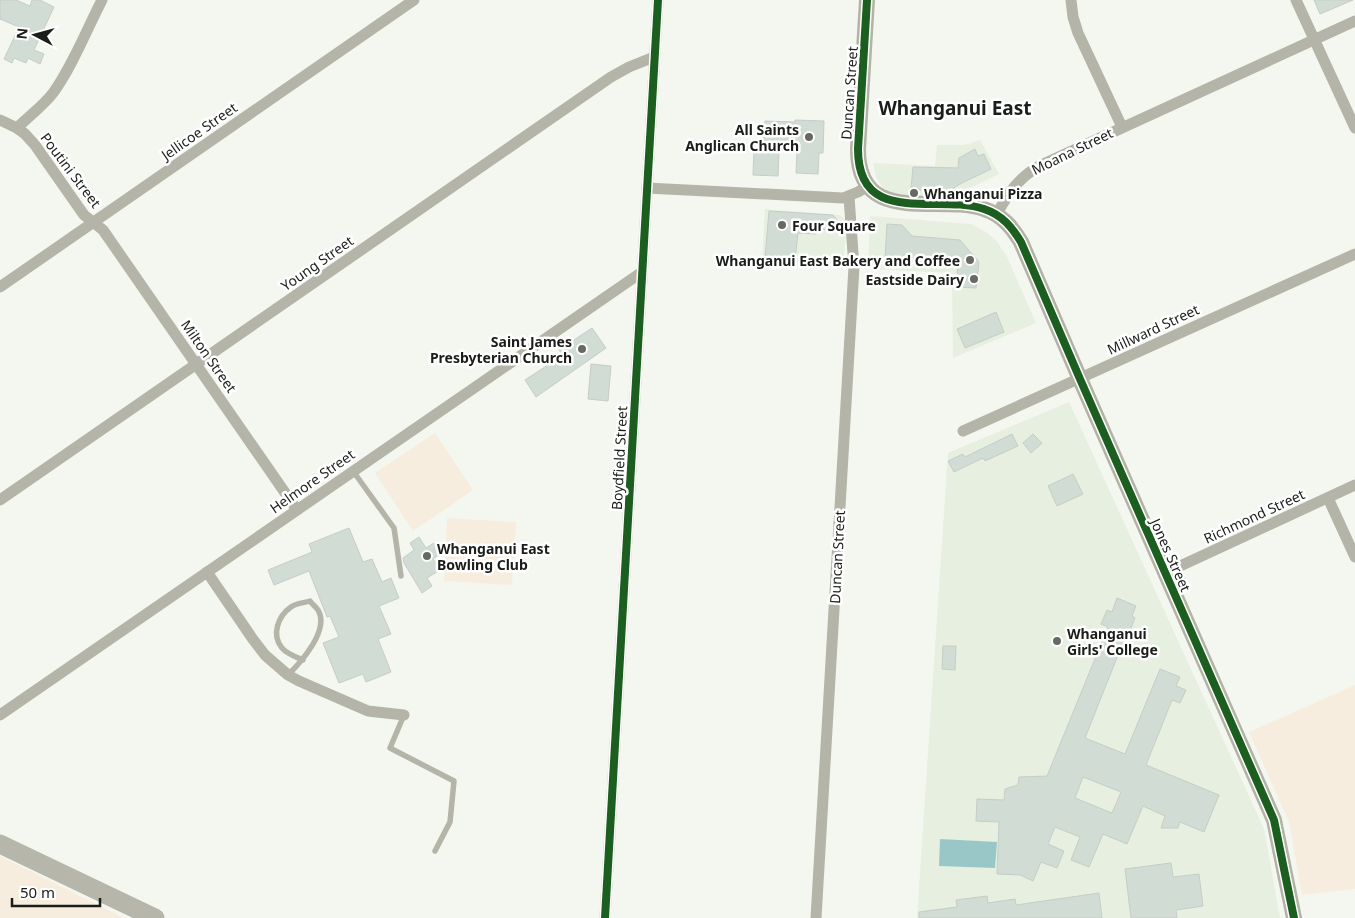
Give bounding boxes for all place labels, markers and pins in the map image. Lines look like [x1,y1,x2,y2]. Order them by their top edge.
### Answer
place label: All Saints Anglican Church [685,120,799,155]
marker: All Saints Anglican Church [803,131,815,143]
place label: Whanganui Pizza [924,184,1042,203]
marker: Whanganui Pizza [908,187,920,199]
place label: Four Square [792,216,876,235]
marker: Four Square [776,219,788,231]
place label: Whanganui East Bakery and Coffee [716,251,960,270]
marker: Whanganui East Bakery and Coffee [964,254,976,266]
place label: Eastside Dairy [866,270,964,289]
marker: Eastside Dairy [968,273,980,285]
place label: Saint James Presbyterian Church [430,332,572,367]
marker: Saint James Presbyterian Church [576,343,588,355]
place label: Whanganui East Bowling Club [437,539,550,574]
marker: Whanganui East Bowling Club [421,550,433,562]
place label: Whanganui Girls' College [1067,624,1158,659]
marker: Whanganui Girls' College [1051,635,1063,647]

